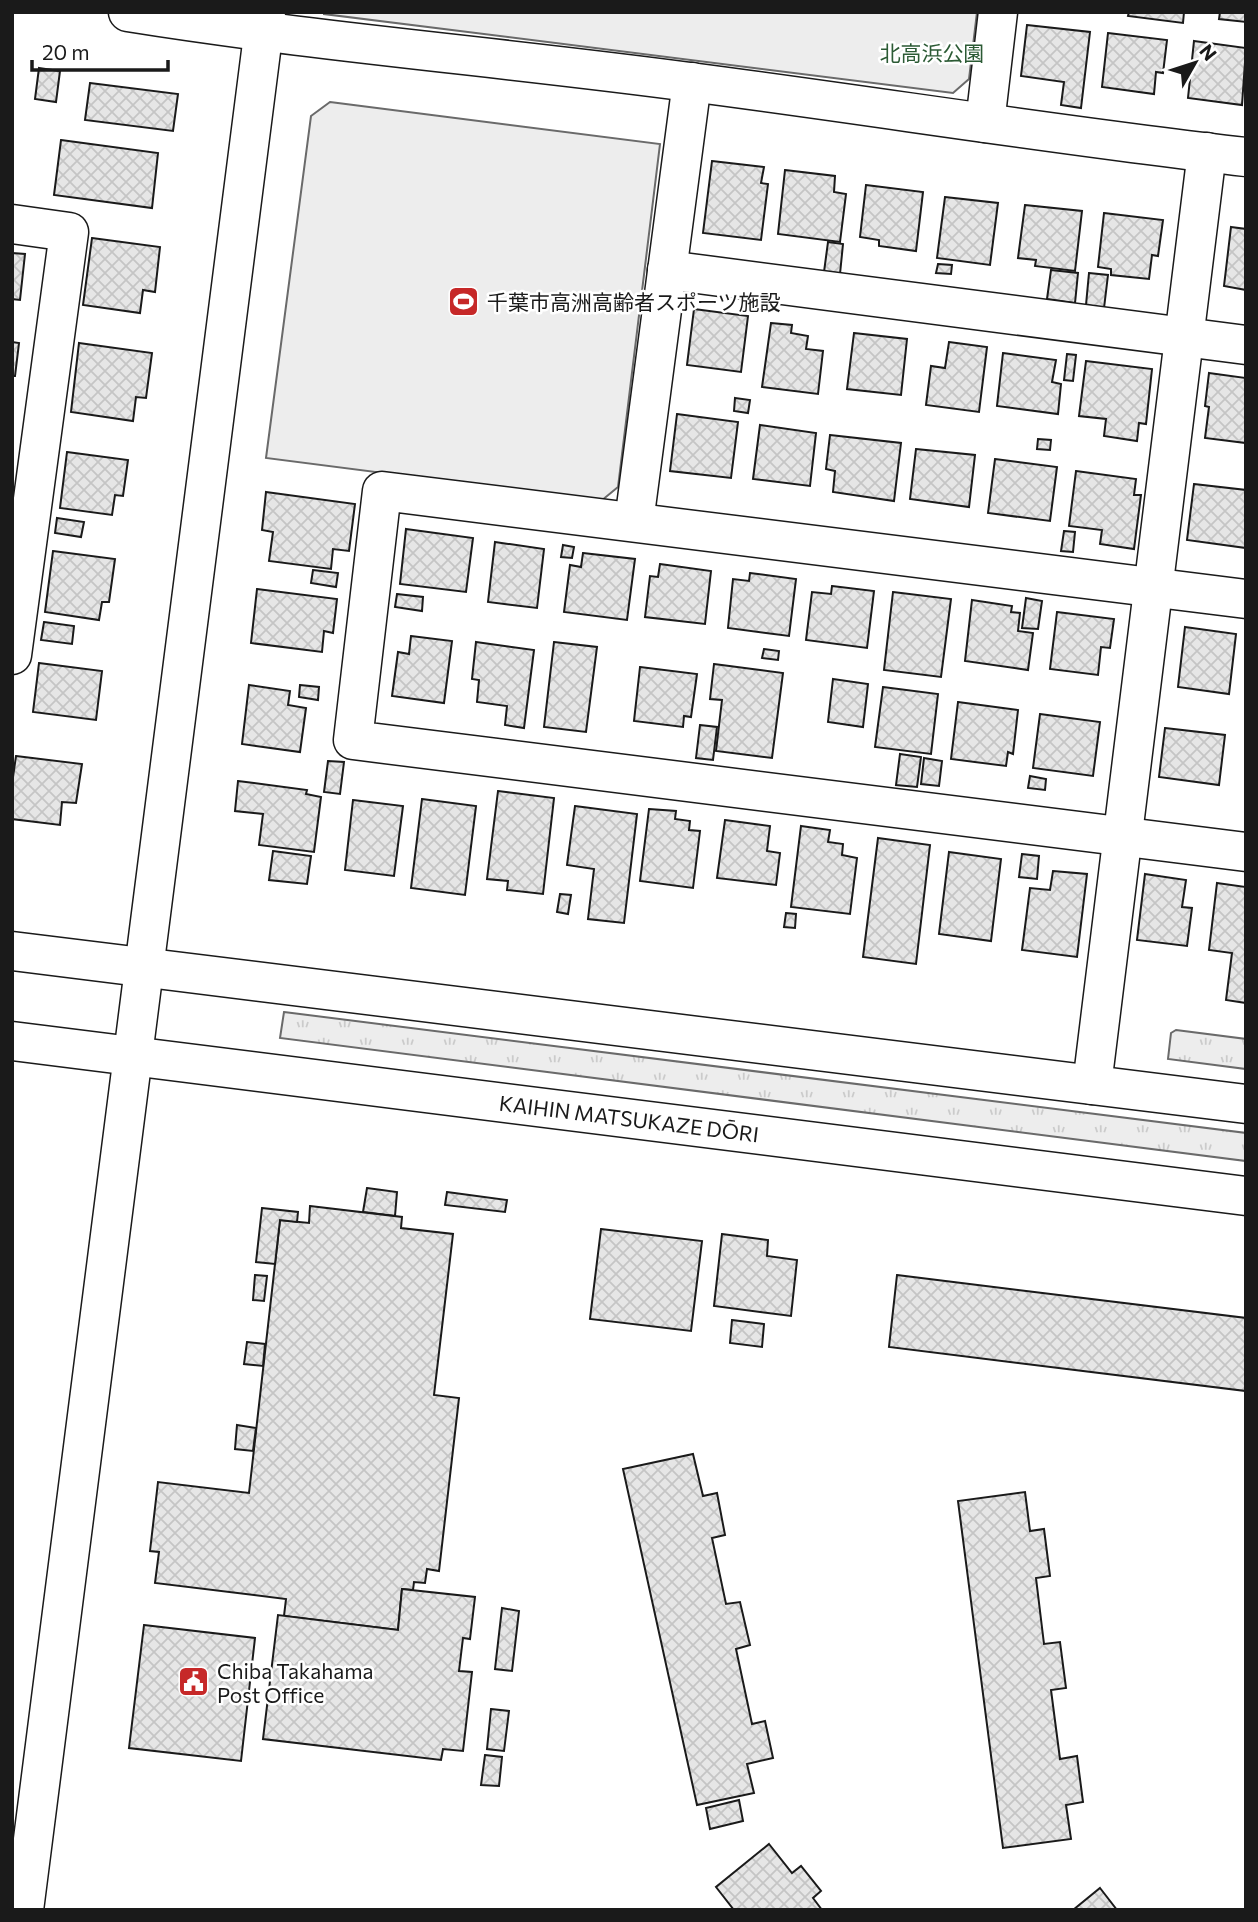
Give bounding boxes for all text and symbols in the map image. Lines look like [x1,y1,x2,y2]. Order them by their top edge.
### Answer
scale bar [32,28,168,72]
north arrow [1160,28,1230,98]
text: 20 m [42,39,90,64]
text: N [1195,39,1222,65]
park label: 北高浜公園 [880,40,985,65]
sports icon: 千葉市高洲高齢者スポーツ施設 [447,284,481,318]
place label: 千葉市高洲高齢者スポーツ施設 [487,289,781,314]
street label: KAIHIN MATSUKAZE DŌRI [498,1090,760,1146]
place label: Chiba Takahama Post Office [217,1658,374,1707]
public building icon: Chiba Takahama Post Office [177,1665,211,1699]

